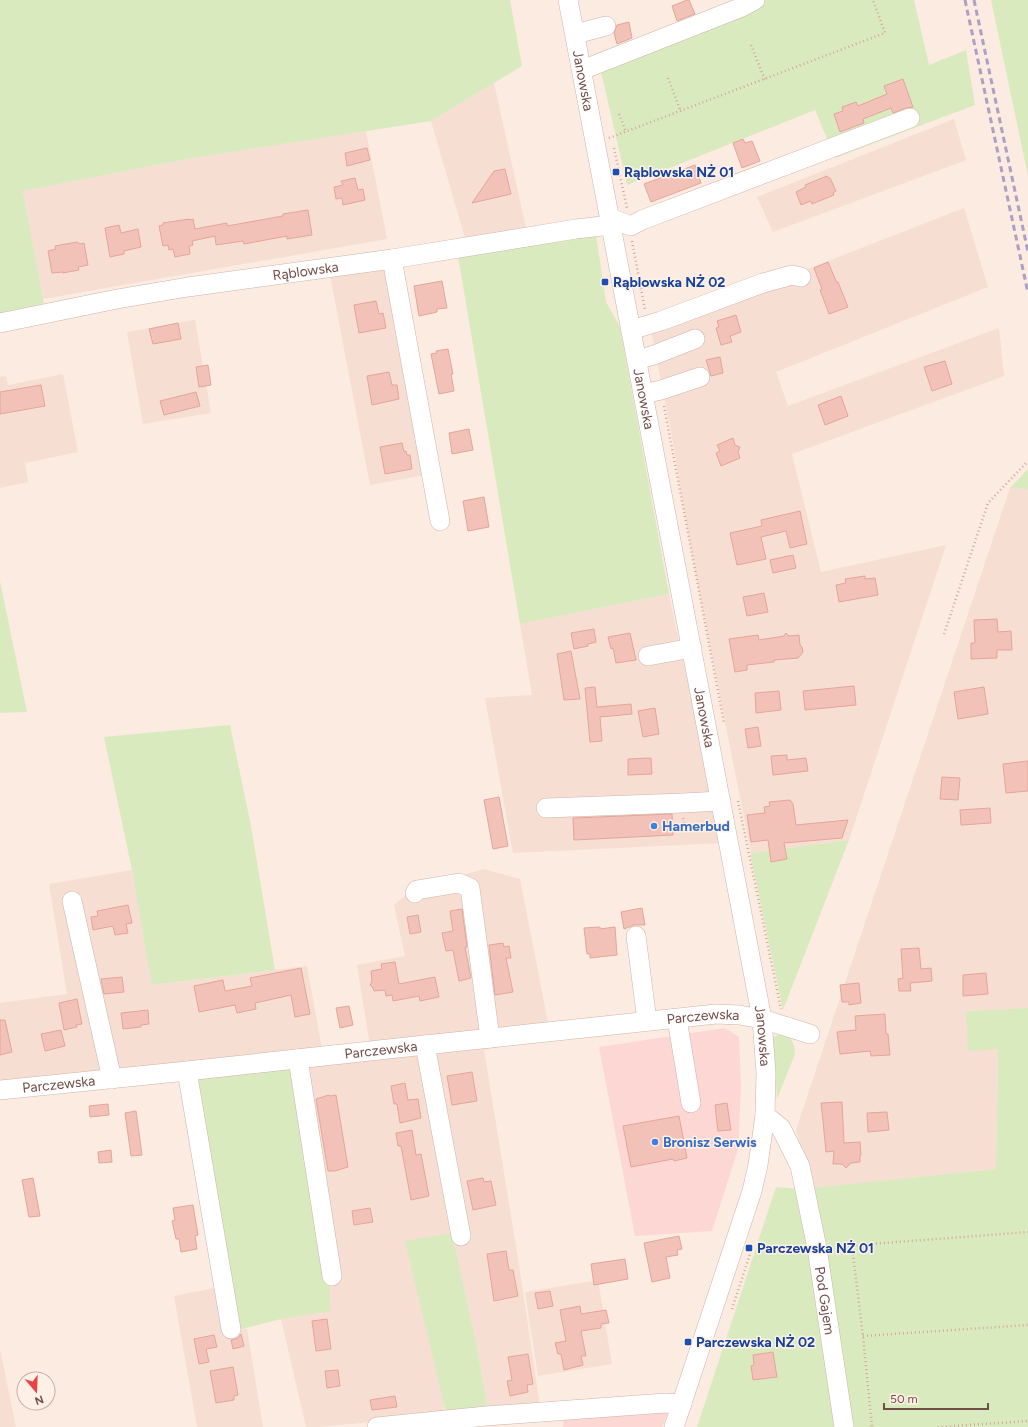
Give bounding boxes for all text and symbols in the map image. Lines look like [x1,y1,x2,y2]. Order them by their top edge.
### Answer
street label: Janowska [569,49,597,112]
place label: Rąblowska NŻ 01 [624,164,734,181]
marker: Rąblowska NŻ 01 [611,167,621,177]
street label: Rąblowska [271,258,340,284]
place label: Rąblowska NŻ 02 [613,274,725,291]
marker: Rąblowska NŻ 02 [600,277,610,287]
street label: Janowska [630,367,658,431]
street label: Janowska [690,685,719,749]
place label: Hamerbud [662,818,730,835]
marker: Hamerbud [649,821,659,831]
street label: Janowska [751,1004,774,1067]
street label: Parczewska [666,1005,740,1028]
street label: Parczewska [344,1037,418,1062]
street label: Parczewska [21,1072,96,1096]
place label: Bronisz Serwis [663,1134,757,1151]
marker: Bronisz Serwis [650,1137,660,1147]
place label: Parczewska NŻ 01 [757,1240,874,1257]
marker: Parczewska NŻ 01 [744,1243,754,1253]
street label: Pod Gajem [811,1265,838,1336]
place label: Parczewska NŻ 02 [696,1334,815,1351]
marker: Parczewska NŻ 02 [683,1337,693,1347]
north arrow [16,1371,56,1411]
scale bar [884,1385,988,1411]
text: N [33,1392,45,1408]
text: 50 m [890,1392,918,1406]

